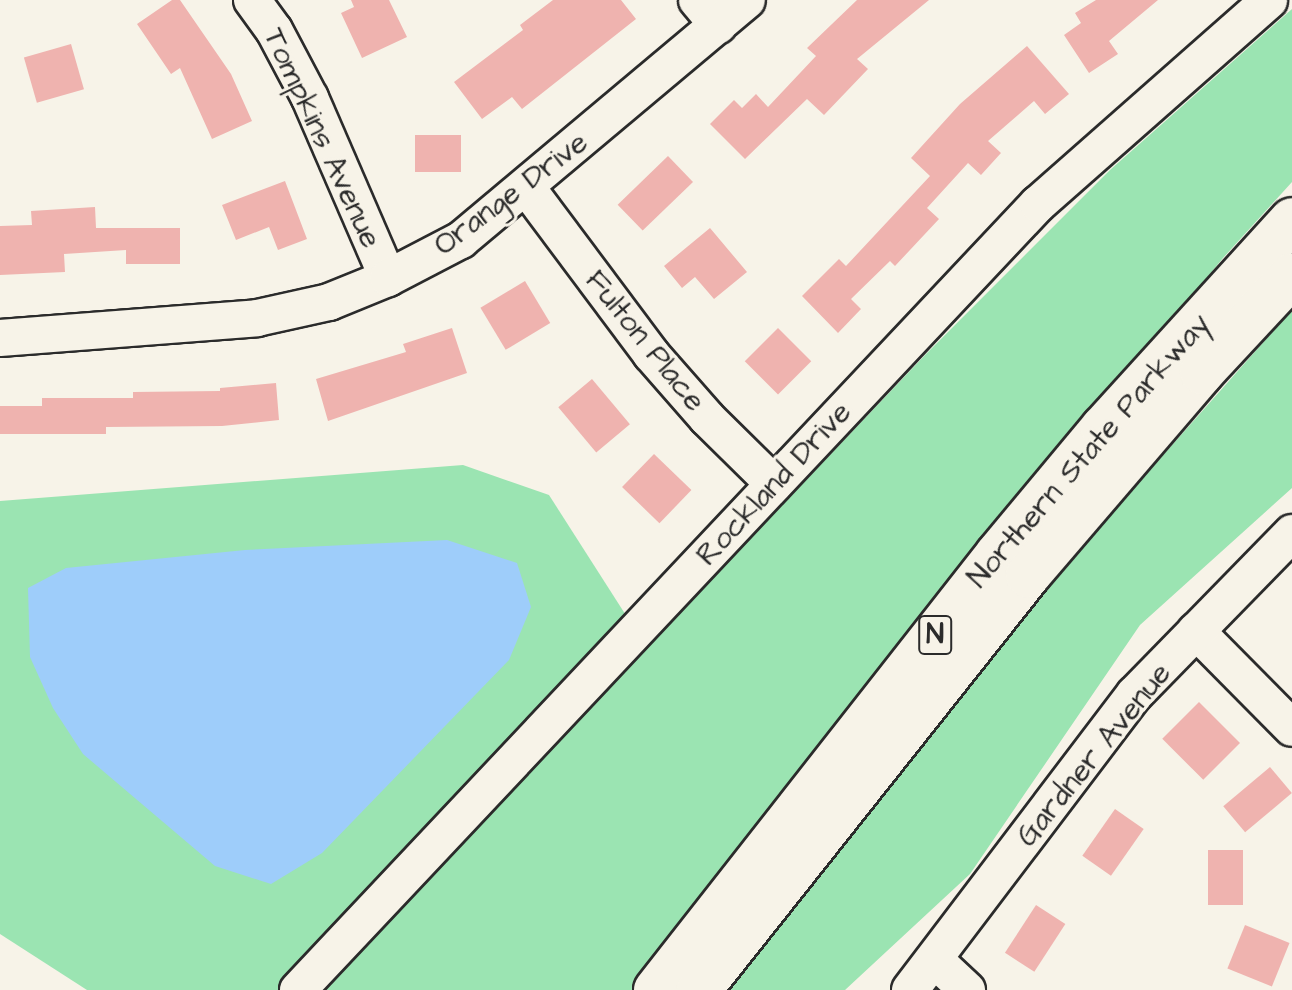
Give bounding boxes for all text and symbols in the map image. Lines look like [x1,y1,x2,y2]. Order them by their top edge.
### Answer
street label: Tompkins Avenue [255,22,389,254]
street label: Orange Drive [427,125,595,263]
street label: Fulton Place [577,263,713,419]
street label: Northern State Parkway [960,307,1218,595]
street label: Rockland Drive [689,395,859,573]
road number: N [917,611,953,659]
street label: Gardner Avenue [1009,656,1179,854]

